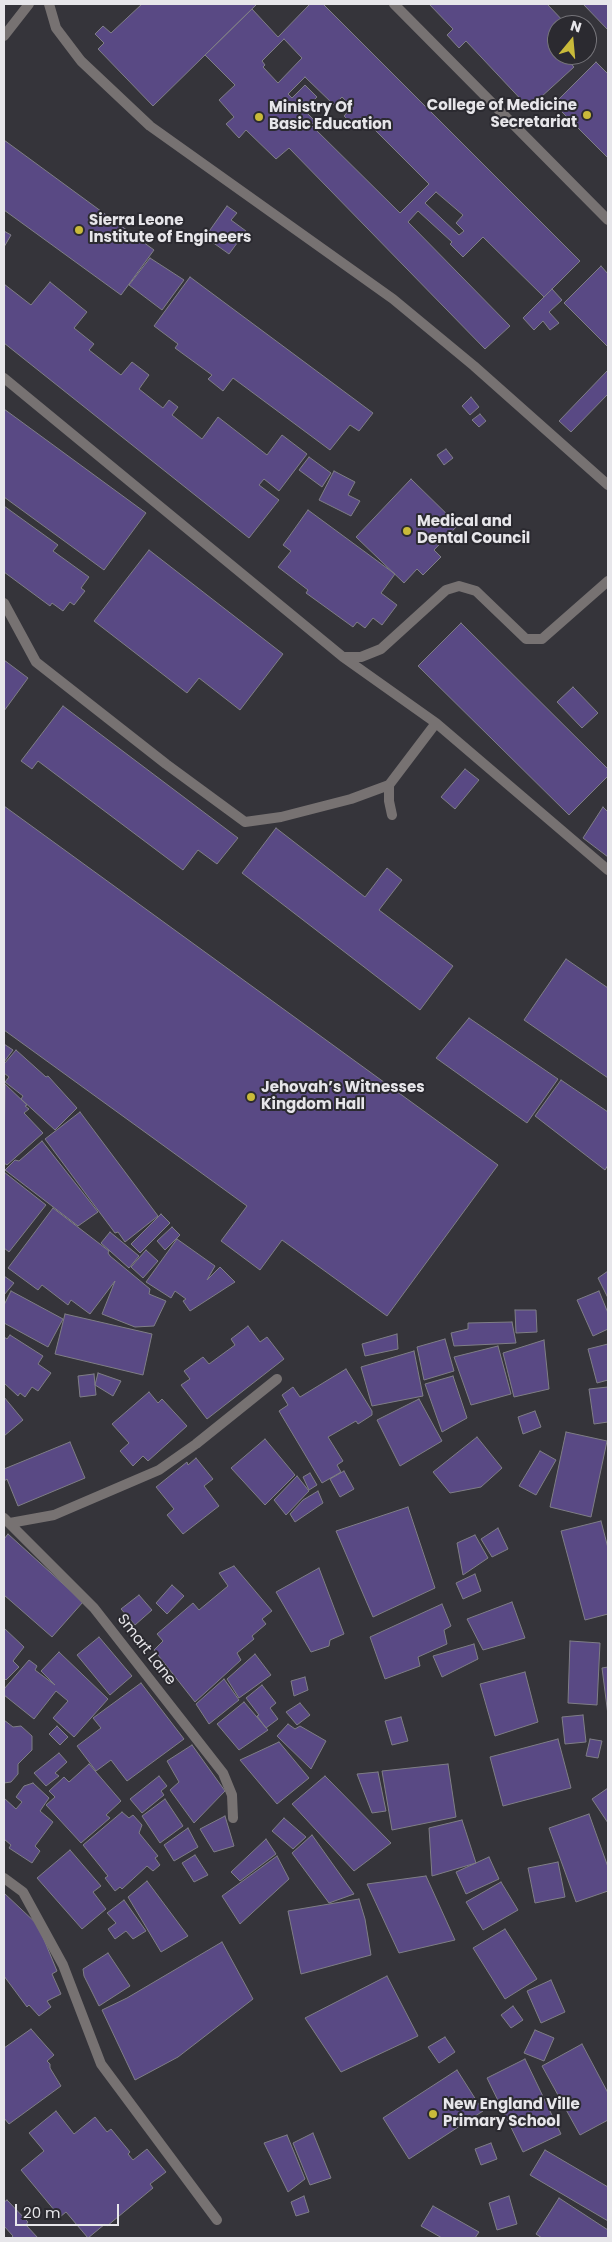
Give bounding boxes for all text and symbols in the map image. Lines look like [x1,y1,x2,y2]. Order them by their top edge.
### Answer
north arrow [547,15,597,65]
text: N [568,16,584,38]
place label: College of Medicine Secretariat [427,97,577,132]
place label: Ministry Of Basic Education [269,99,392,134]
marker: College of Medicine Secretariat [581,109,593,121]
marker: Ministry Of Basic Education [253,111,265,123]
place label: Sierra Leone Institute of Engineers [89,212,251,247]
marker: Sierra Leone Institute of Engineers [73,224,85,236]
place label: Medical and Dental Council [417,513,530,548]
marker: Medical and Dental Council [401,525,413,537]
place label: Jehovah’s Witnesses Kingdom Hall [261,1079,425,1114]
marker: Jehovah’s Witnesses Kingdom Hall [245,1091,257,1103]
street label: Smart Lane [113,1611,179,1689]
place label: New England Ville Primary School [443,2096,580,2131]
marker: New England Ville Primary School [427,2108,439,2120]
scale bar [18,2194,121,2226]
text: 20 m [23,2202,61,2223]

